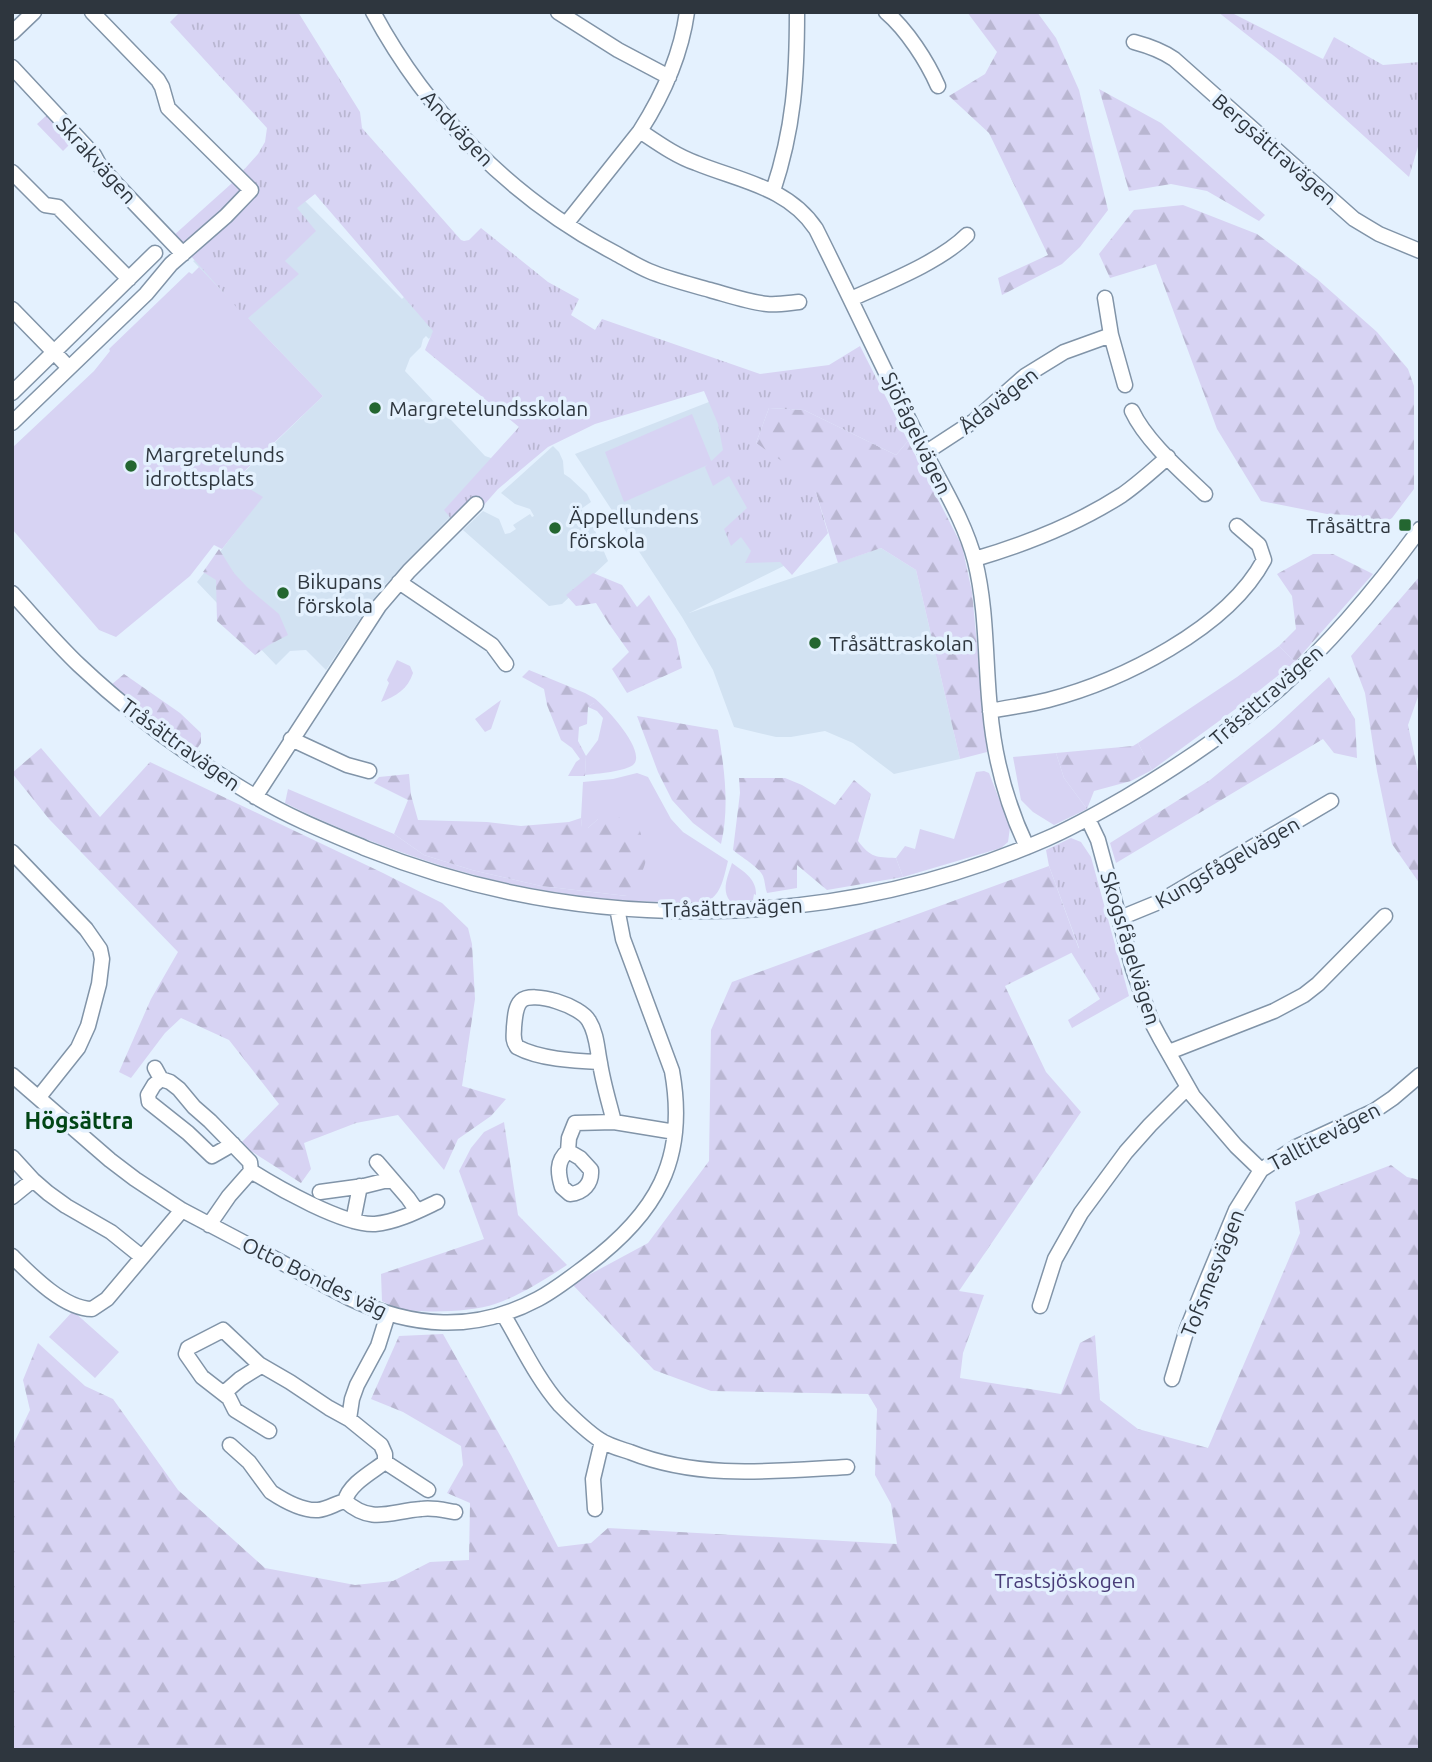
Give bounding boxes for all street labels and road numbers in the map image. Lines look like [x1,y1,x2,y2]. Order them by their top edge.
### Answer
street label: Andvägen [417,85,499,171]
street label: Bergsättravägen [1208,89,1342,209]
street label: Skrakvägen [52,112,142,208]
street label: Ådavägen [954,362,1042,438]
street label: Sjöfågelvägen [877,368,957,498]
street label: Tråsättravägen [1205,640,1327,750]
street label: Tråsättravägen [117,693,245,795]
street label: Kungsfågelvägen [1151,811,1303,913]
street label: Skogsfågelvägen [1096,868,1166,1028]
street label: Tråsättravägen [661,893,803,921]
street label: Talltitevägen [1264,1097,1384,1175]
street label: Tofsmesvägen [1175,1206,1249,1340]
street label: Otto Bondes väg [239,1232,391,1322]

